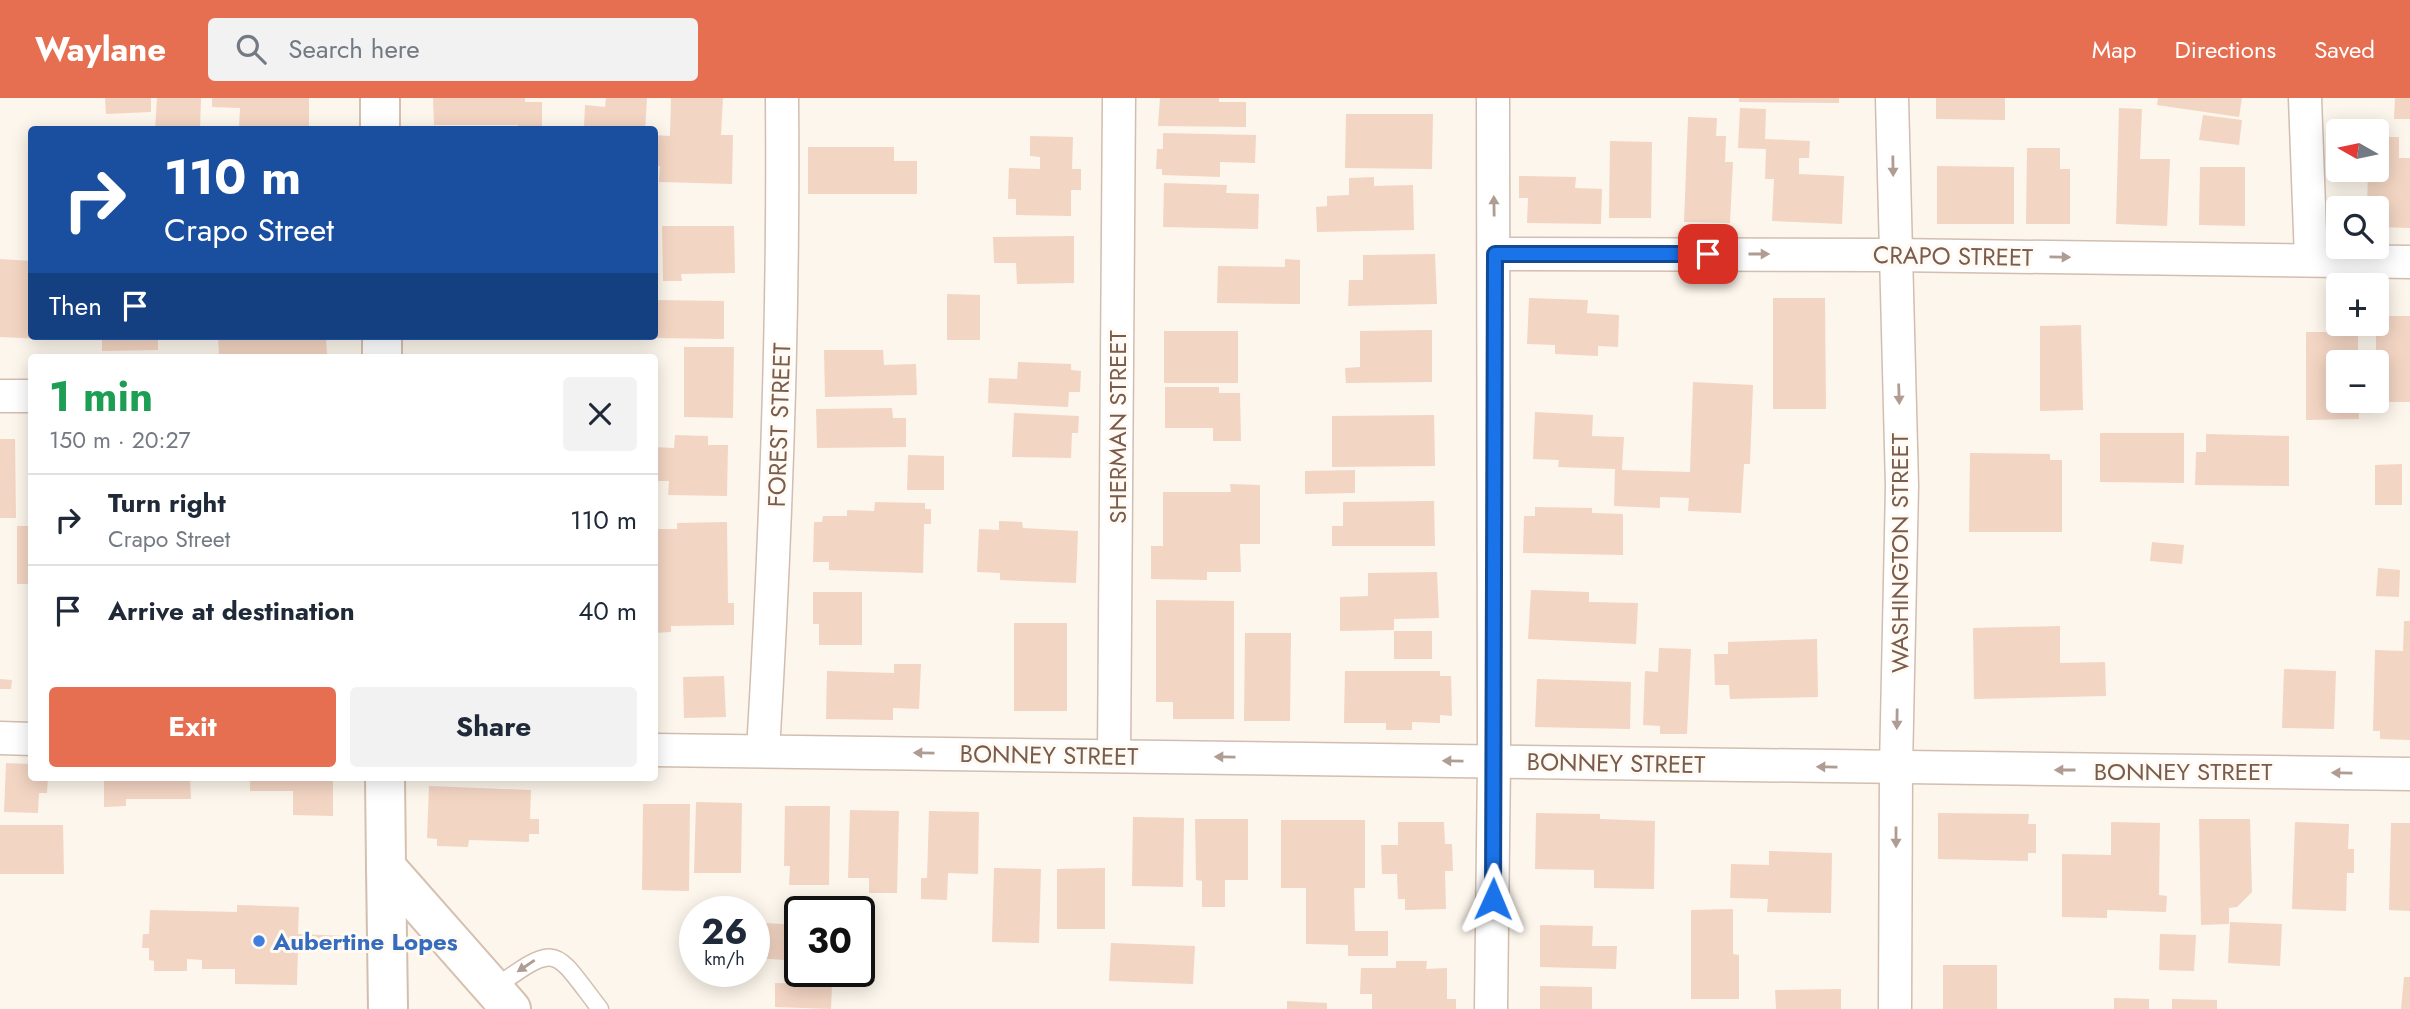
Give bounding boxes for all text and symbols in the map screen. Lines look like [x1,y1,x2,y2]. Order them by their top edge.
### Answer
search box [208,18,698,81]
text: Waylane [35,26,166,73]
icon: search [232,30,270,68]
text: Search here [288,30,420,68]
text: Map [2092,32,2137,67]
text: Directions [2175,32,2276,67]
text: Saved [2314,32,2375,67]
north arrow [2326,119,2389,182]
map controls [2326,119,2389,413]
text: 110 m [164,142,301,212]
icon: right [49,154,140,245]
one-way arrow [1887,155,1899,177]
one-way arrow [1489,195,1500,217]
button: search [2326,196,2389,259]
text: Crapo Street [164,207,334,253]
pin [1678,224,1738,284]
icon: arrive [1689,235,1727,273]
street label: CRAPO STREET [1873,237,2033,275]
one-way arrow [1749,248,1771,260]
one-way arrow [2050,251,2072,263]
button: + [2326,273,2389,336]
text: Then [49,287,102,325]
icon: arrive [116,287,154,325]
street label: SHERMAN STREET [1100,330,1135,524]
street label: FOREST STREET [759,342,799,508]
button: − [2326,350,2389,413]
text: 1 min [49,366,153,427]
button: close [563,377,637,451]
one-way arrow [1893,383,1904,405]
text: 150 m · 20:27 [49,423,191,457]
street label: WASHINGTON STREET [1882,433,1917,673]
text: Turn right [108,484,226,522]
icon: right [49,501,87,539]
text: 110 m [570,501,637,539]
text: Crapo Street [108,522,230,556]
icon: arrive [49,592,87,630]
text: Arrive at destination [108,592,355,630]
text: 40 m [578,592,637,630]
button: Exit [49,687,336,767]
button: Share [350,687,637,767]
one-way arrow [1891,708,1902,730]
street label: BONNEY STREET [959,736,1139,774]
street label: BONNEY STREET [1526,744,1706,782]
one-way arrow [913,748,935,759]
one-way arrow [1214,752,1236,763]
street label: BONNEY STREET [2094,754,2272,789]
one-way arrow [1442,755,1464,767]
one-way arrow [1816,761,1838,773]
one-way arrow [2054,764,2076,776]
one-way arrow [2331,767,2353,778]
one-way arrow [1890,826,1902,848]
position arrow [1456,862,1530,936]
speed limit sign: 30 [784,896,875,987]
text: 26 [701,907,748,957]
place label: Aubertine Lopes [272,924,458,959]
marker: Aubertine Lopes [251,933,267,949]
text: km/h [704,946,745,972]
one-way arrow [516,959,535,972]

